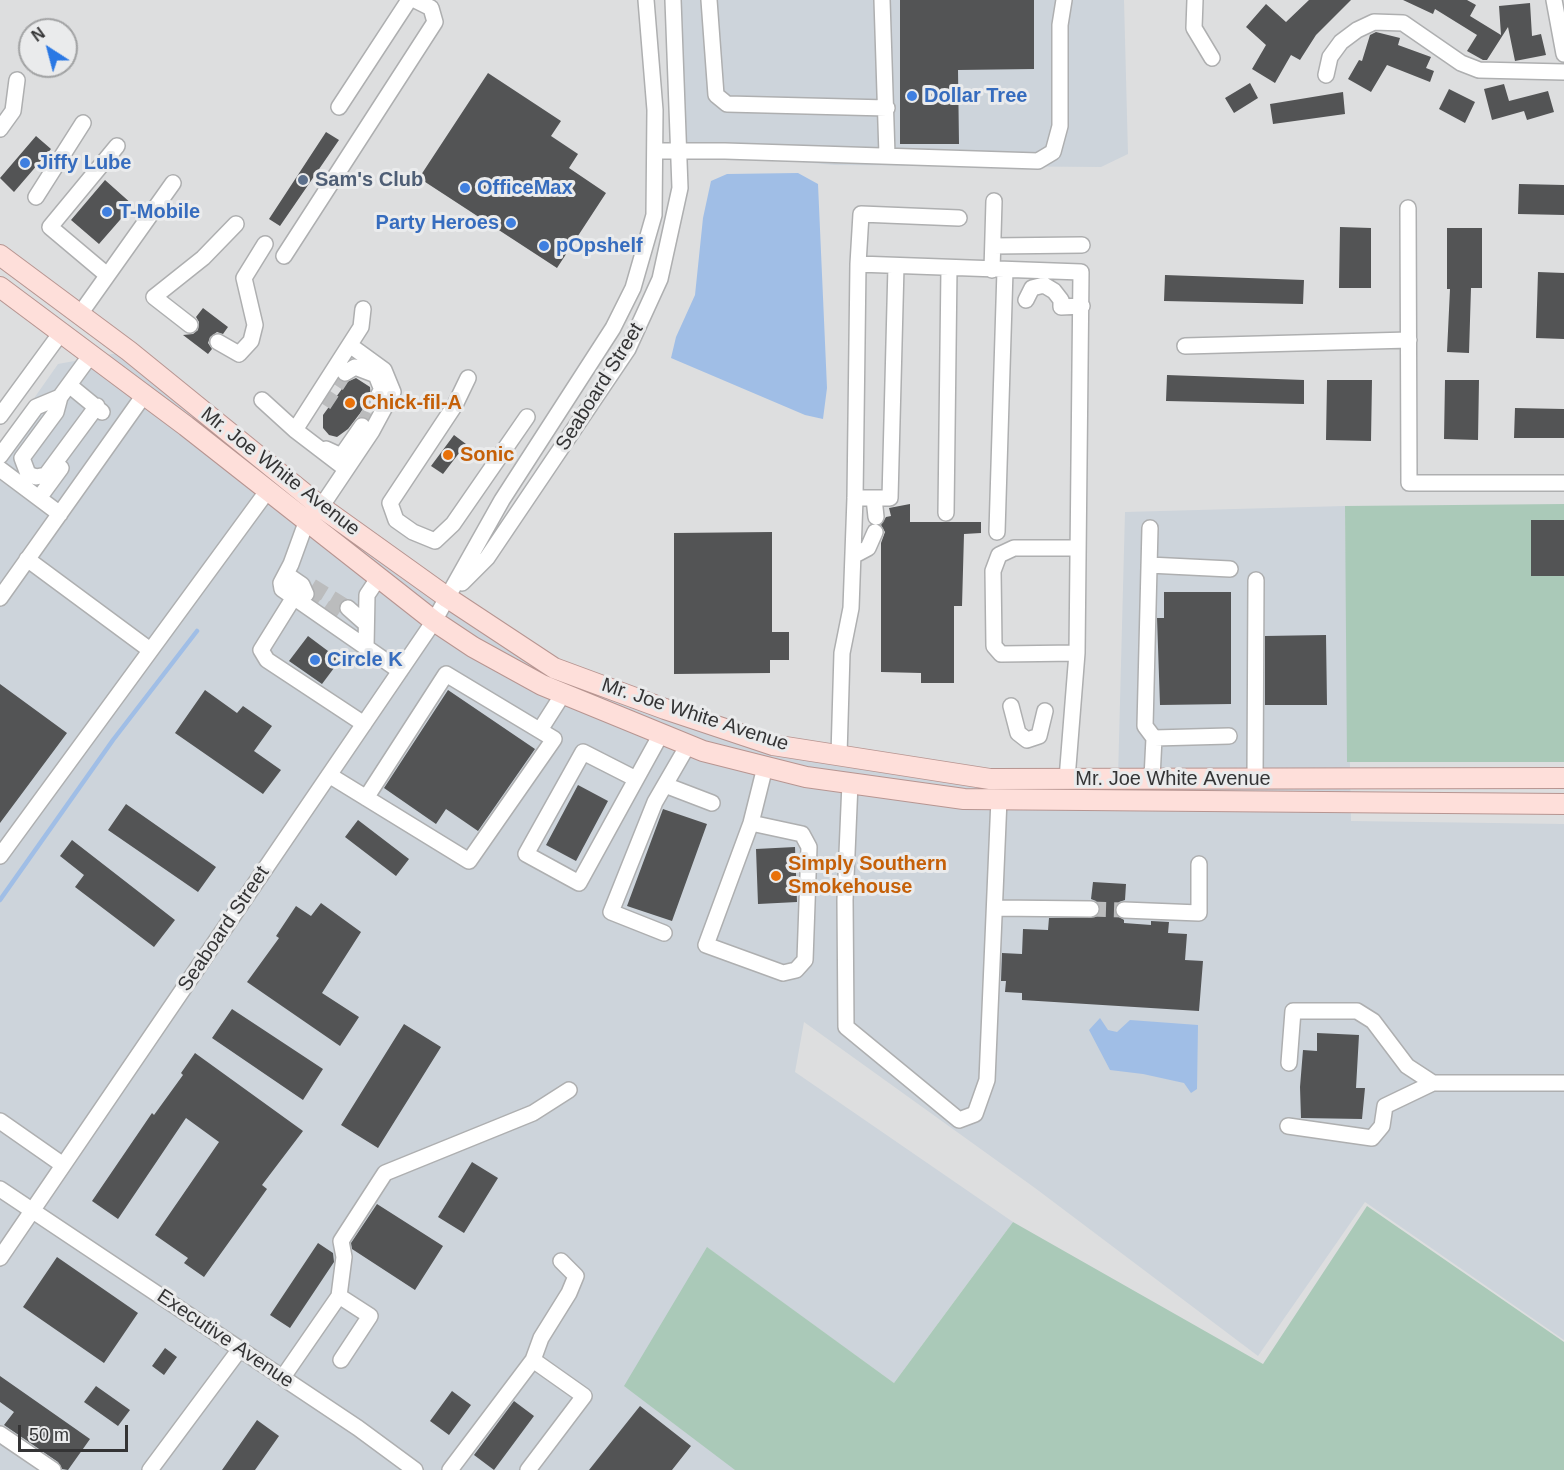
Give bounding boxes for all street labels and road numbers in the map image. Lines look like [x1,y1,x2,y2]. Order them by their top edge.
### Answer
street label: Seaboard Street [551,319,649,455]
street label: Mr. Joe White Avenue [196,402,364,542]
street label: Mr. Joe White Avenue [598,673,792,757]
street label: Mr. Joe White Avenue [1075,767,1271,791]
street label: Seaboard Street [173,862,275,996]
street label: Executive Avenue [152,1284,298,1394]

